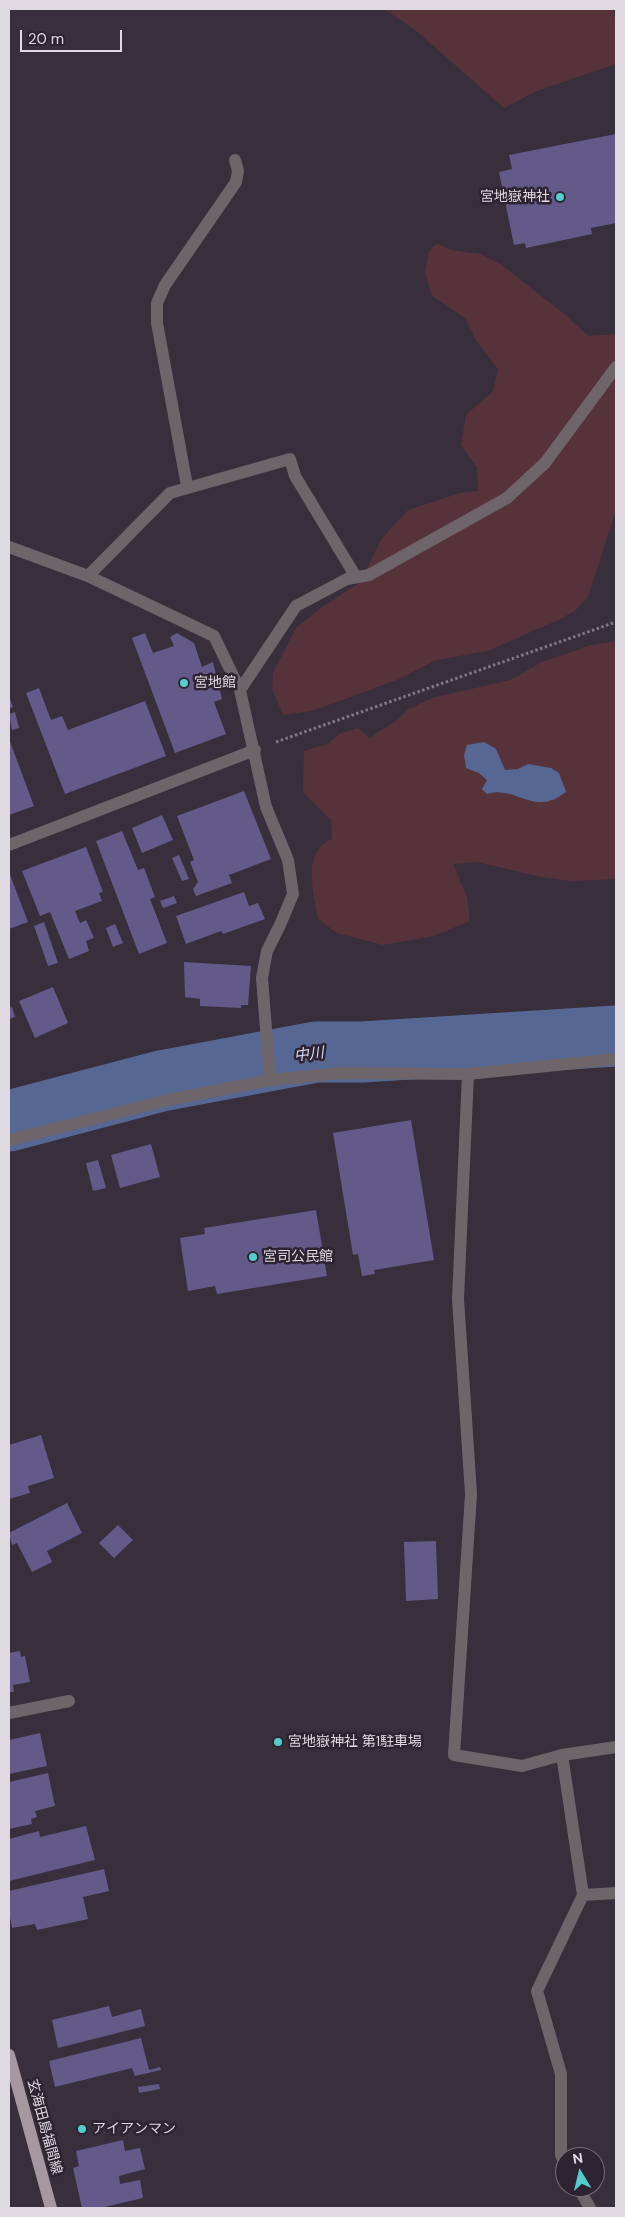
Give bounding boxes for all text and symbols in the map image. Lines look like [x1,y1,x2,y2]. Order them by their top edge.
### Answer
scale bar [22,20,125,52]
text: 20 m [28,29,64,49]
place label: 宮地嶽神社 [480,189,550,205]
marker: 宮地嶽神社 [554,191,566,203]
place label: 宮地館 [194,675,236,691]
marker: 宮地館 [178,677,190,689]
water label: 中川 [293,1044,325,1066]
place label: 宮司公民館 [263,1249,333,1265]
marker: 宮司公民館 [247,1251,259,1263]
place label: 宮地嶽神社 第1駐車場 [288,1734,422,1750]
marker: 宮地嶽神社 第1駐車場 [272,1736,284,1748]
street label: 玄海田島福間線 [23,2077,65,2177]
place label: アイアンマン [92,2121,176,2137]
marker: アイアンマン [76,2123,88,2135]
north arrow [555,2147,605,2197]
text: N [571,2148,584,2168]

